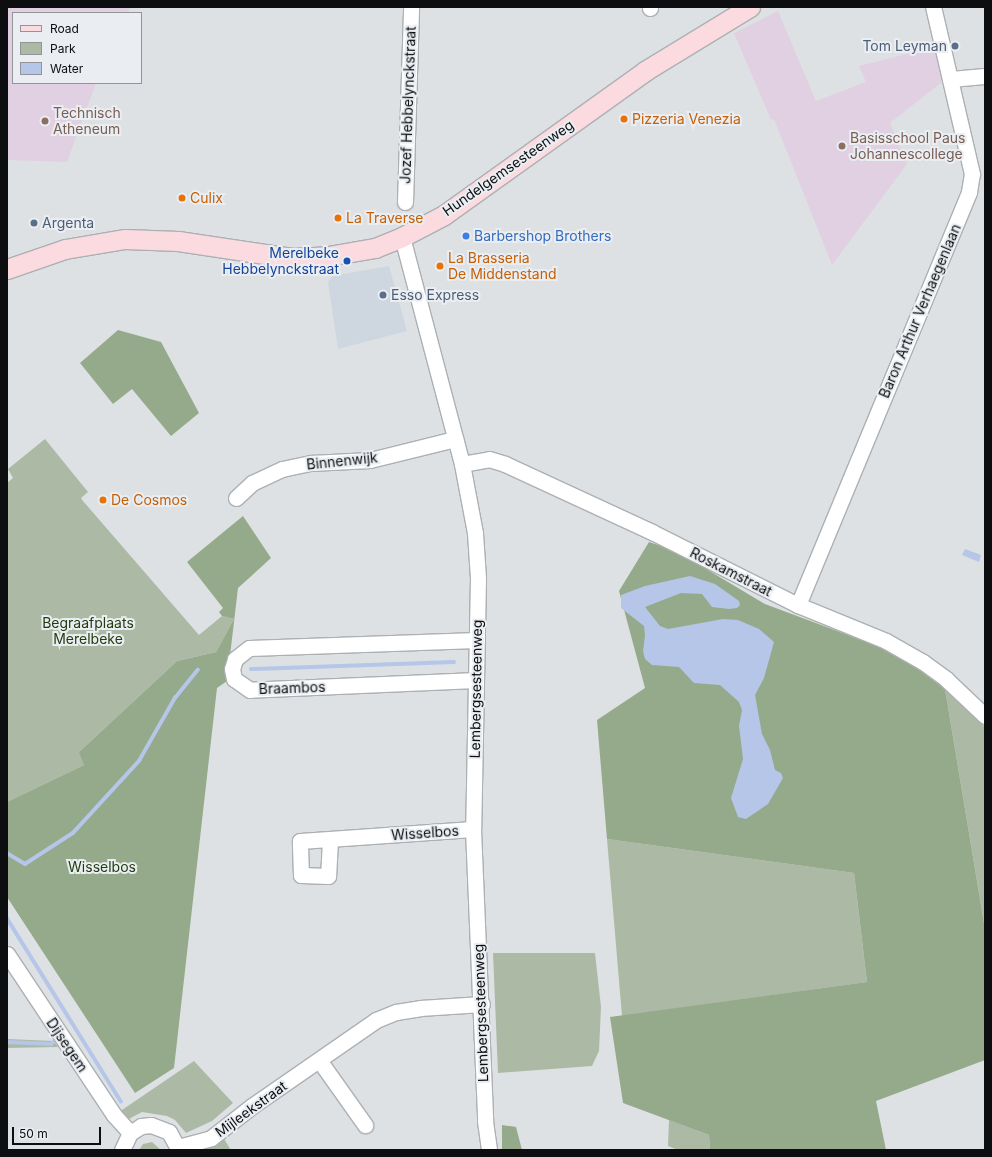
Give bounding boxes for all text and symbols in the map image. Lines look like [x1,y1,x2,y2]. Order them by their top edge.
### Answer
legend [12,12,142,84]
text: Road [50,21,79,36]
street label: Jozef Hebbelynckstraat [397,26,419,184]
place label: Tom Leyman [862,38,947,54]
text: Park [50,41,76,56]
marker: Tom Leyman [950,41,960,51]
text: Water [50,61,83,76]
place label: Technisch Atheneum [53,105,121,138]
place label: Pizzeria Venezia [632,111,741,127]
marker: Pizzeria Venezia [619,114,629,124]
marker: Technisch Atheneum [40,116,50,126]
street label: Hundelgemsesteenweg [439,116,577,220]
place label: Basisschool Paus Johannescollege [850,130,965,162]
marker: Basisschool Paus Johannescollege [837,141,847,151]
place label: Culix [190,190,223,206]
marker: Culix [177,193,187,203]
place label: La Traverse [346,210,423,226]
marker: La Traverse [333,213,343,223]
place label: Argenta [42,215,94,231]
marker: Argenta [29,218,39,228]
street label: Baron Arthur Verhaegenlaan [876,221,964,401]
place label: Barbershop Brothers [474,228,611,244]
marker: Barbershop Brothers [461,231,471,241]
place label: Merelbeke Hebbelynckstraat [222,245,339,278]
place label: La Brasseria De Middenstand [448,250,557,282]
marker: Merelbeke Hebbelynckstraat [342,256,352,266]
marker: La Brasseria De Middenstand [435,261,445,271]
place label: Esso Express [391,287,479,303]
marker: Esso Express [378,290,388,300]
street label: Binnenwijk [306,449,378,473]
place label: De Cosmos [111,492,187,508]
marker: De Cosmos [98,495,108,505]
street label: Roskamstraat [687,544,775,600]
park label: Begraafplaats Merelbeke [42,615,134,648]
street label: Lembergsesteenweg [466,620,486,758]
street label: Braambos [258,678,326,698]
street label: Wisselbos [391,822,459,844]
park label: Wisselbos [68,859,136,875]
street label: Lembergsesteenweg [470,943,492,1083]
street label: Dijsegem [43,1015,91,1075]
street label: Mijleekstraat [212,1077,290,1141]
scale bar [14,1119,103,1145]
text: 50 m [19,1126,48,1141]

